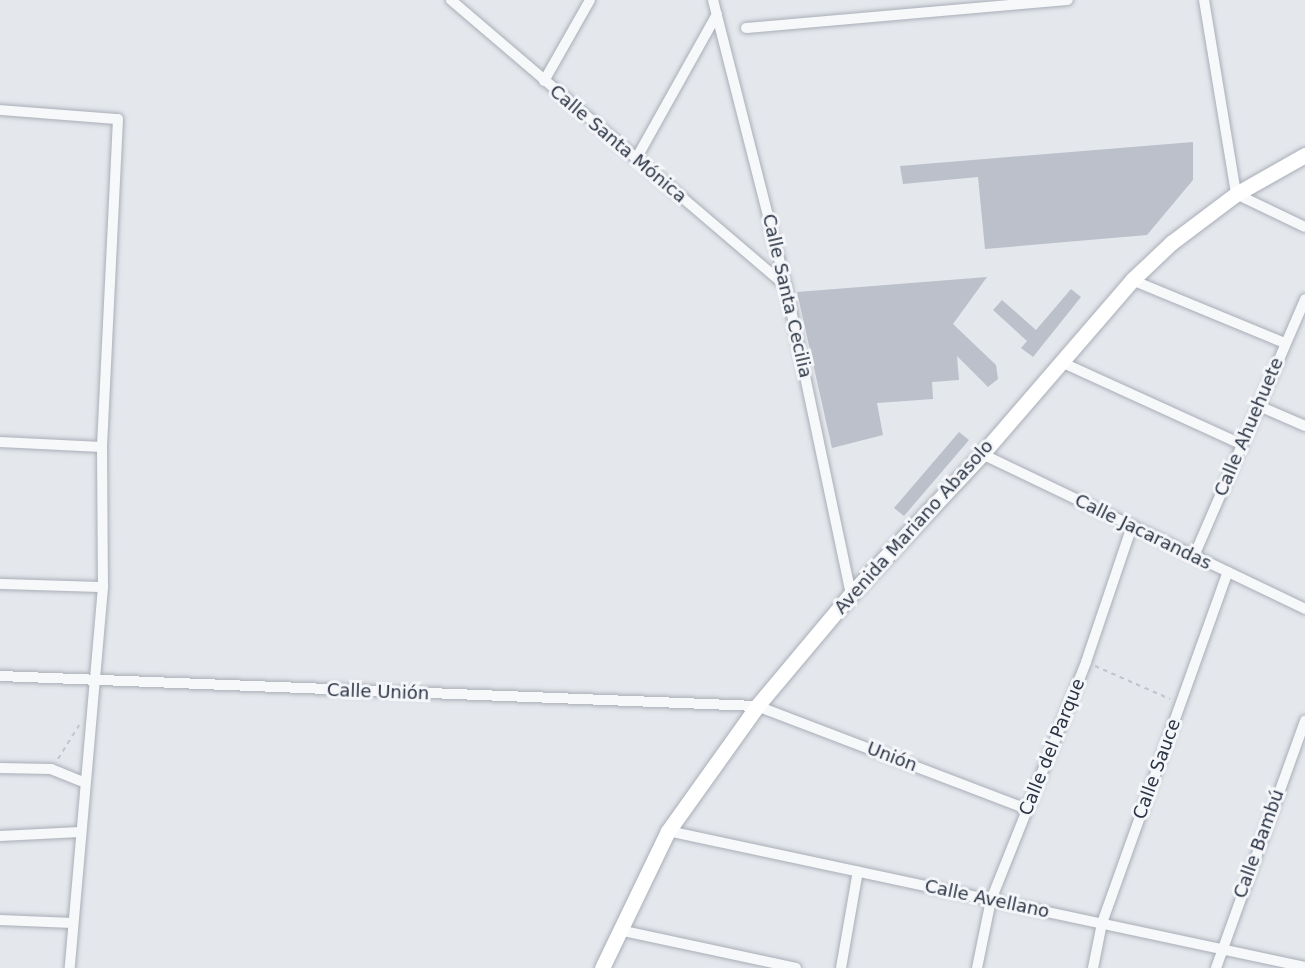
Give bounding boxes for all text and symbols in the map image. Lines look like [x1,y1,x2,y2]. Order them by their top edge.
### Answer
street label: Calle Santa Mónica [545,80,691,208]
street label: Calle Santa Cecilia [758,212,816,380]
street label: Calle Ahuehuete [1210,354,1288,500]
street label: Avenida Mariano Abasolo [830,435,998,619]
street label: Calle Jacarandas [1071,490,1215,574]
street label: Calle del Parque [1015,675,1089,819]
street label: Calle Unión [326,679,430,705]
street label: Calle Sauce [1129,716,1185,822]
street label: Unión [864,738,920,776]
street label: Calle Bambú [1229,787,1289,901]
street label: Calle Avellano [923,875,1051,923]

